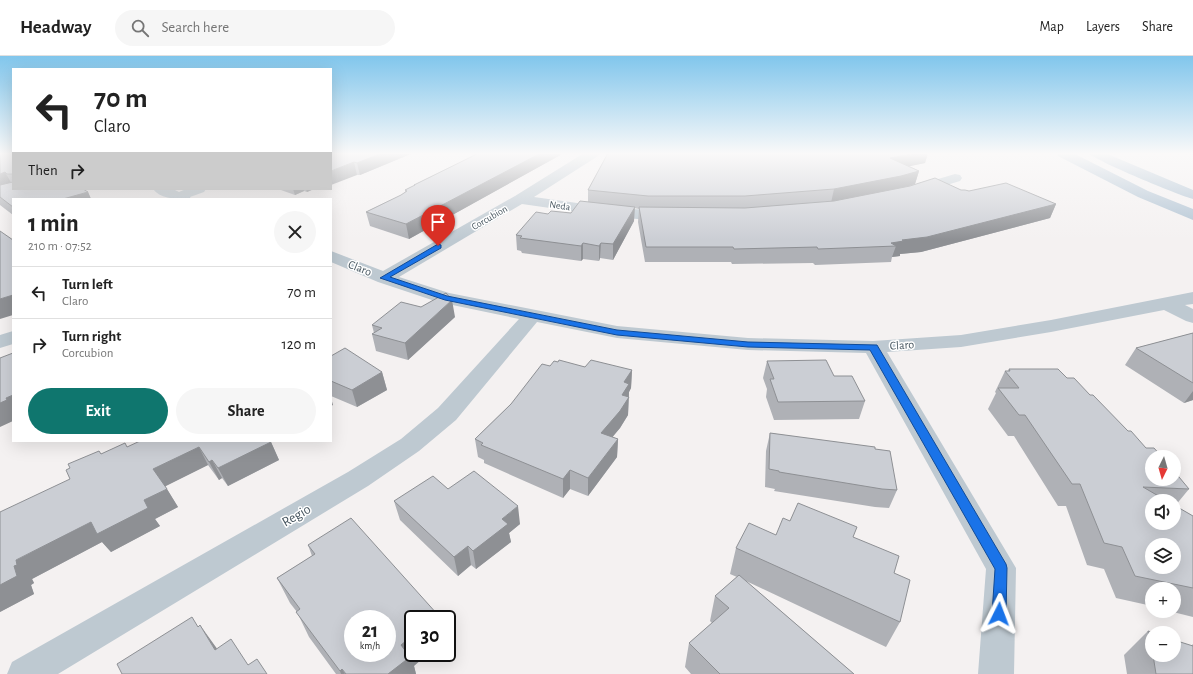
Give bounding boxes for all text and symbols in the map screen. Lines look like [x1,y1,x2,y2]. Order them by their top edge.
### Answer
search box [115,10,395,46]
icon: search [129,17,151,39]
text: Headway [20,18,91,37]
text: Search here [161,20,229,35]
text: Map [1039,20,1064,34]
text: Layers [1086,20,1120,34]
text: Share [1142,20,1173,34]
icon: left [28,84,80,136]
text: 70 m [94,85,148,113]
text: Claro [94,118,131,136]
icon: right [66,160,88,182]
text: Then [28,163,58,178]
street label: Neda [549,199,571,213]
street label: Corcubion [470,204,509,232]
pin [421,205,455,246]
button: close [274,211,316,253]
icon: arrive [427,211,449,233]
text: 1 min [28,212,79,236]
text: 210 m · 07:52 [28,240,92,253]
street label: Claro [346,258,374,278]
text: Turn left [62,277,113,292]
icon: left [28,282,50,304]
text: 70 m [287,285,316,300]
text: Claro [62,295,88,308]
text: Turn right [62,329,121,344]
icon: right [28,334,50,356]
text: 120 m [282,337,316,352]
street label: Claro [889,338,915,352]
text: Corcubion [62,347,113,360]
button: Exit [28,388,168,434]
button: Share [176,388,316,434]
north arrow [1145,450,1181,486]
map controls [1145,450,1181,662]
button: sound [1145,494,1181,530]
street label: Regio [280,502,313,530]
button: layers [1145,538,1181,574]
button: + [1145,582,1181,618]
position arrow [978,593,1020,635]
speed limit sign: 30 [404,610,456,662]
text: 21 [362,621,378,641]
button: − [1145,626,1181,662]
text: km/h [360,641,380,651]

